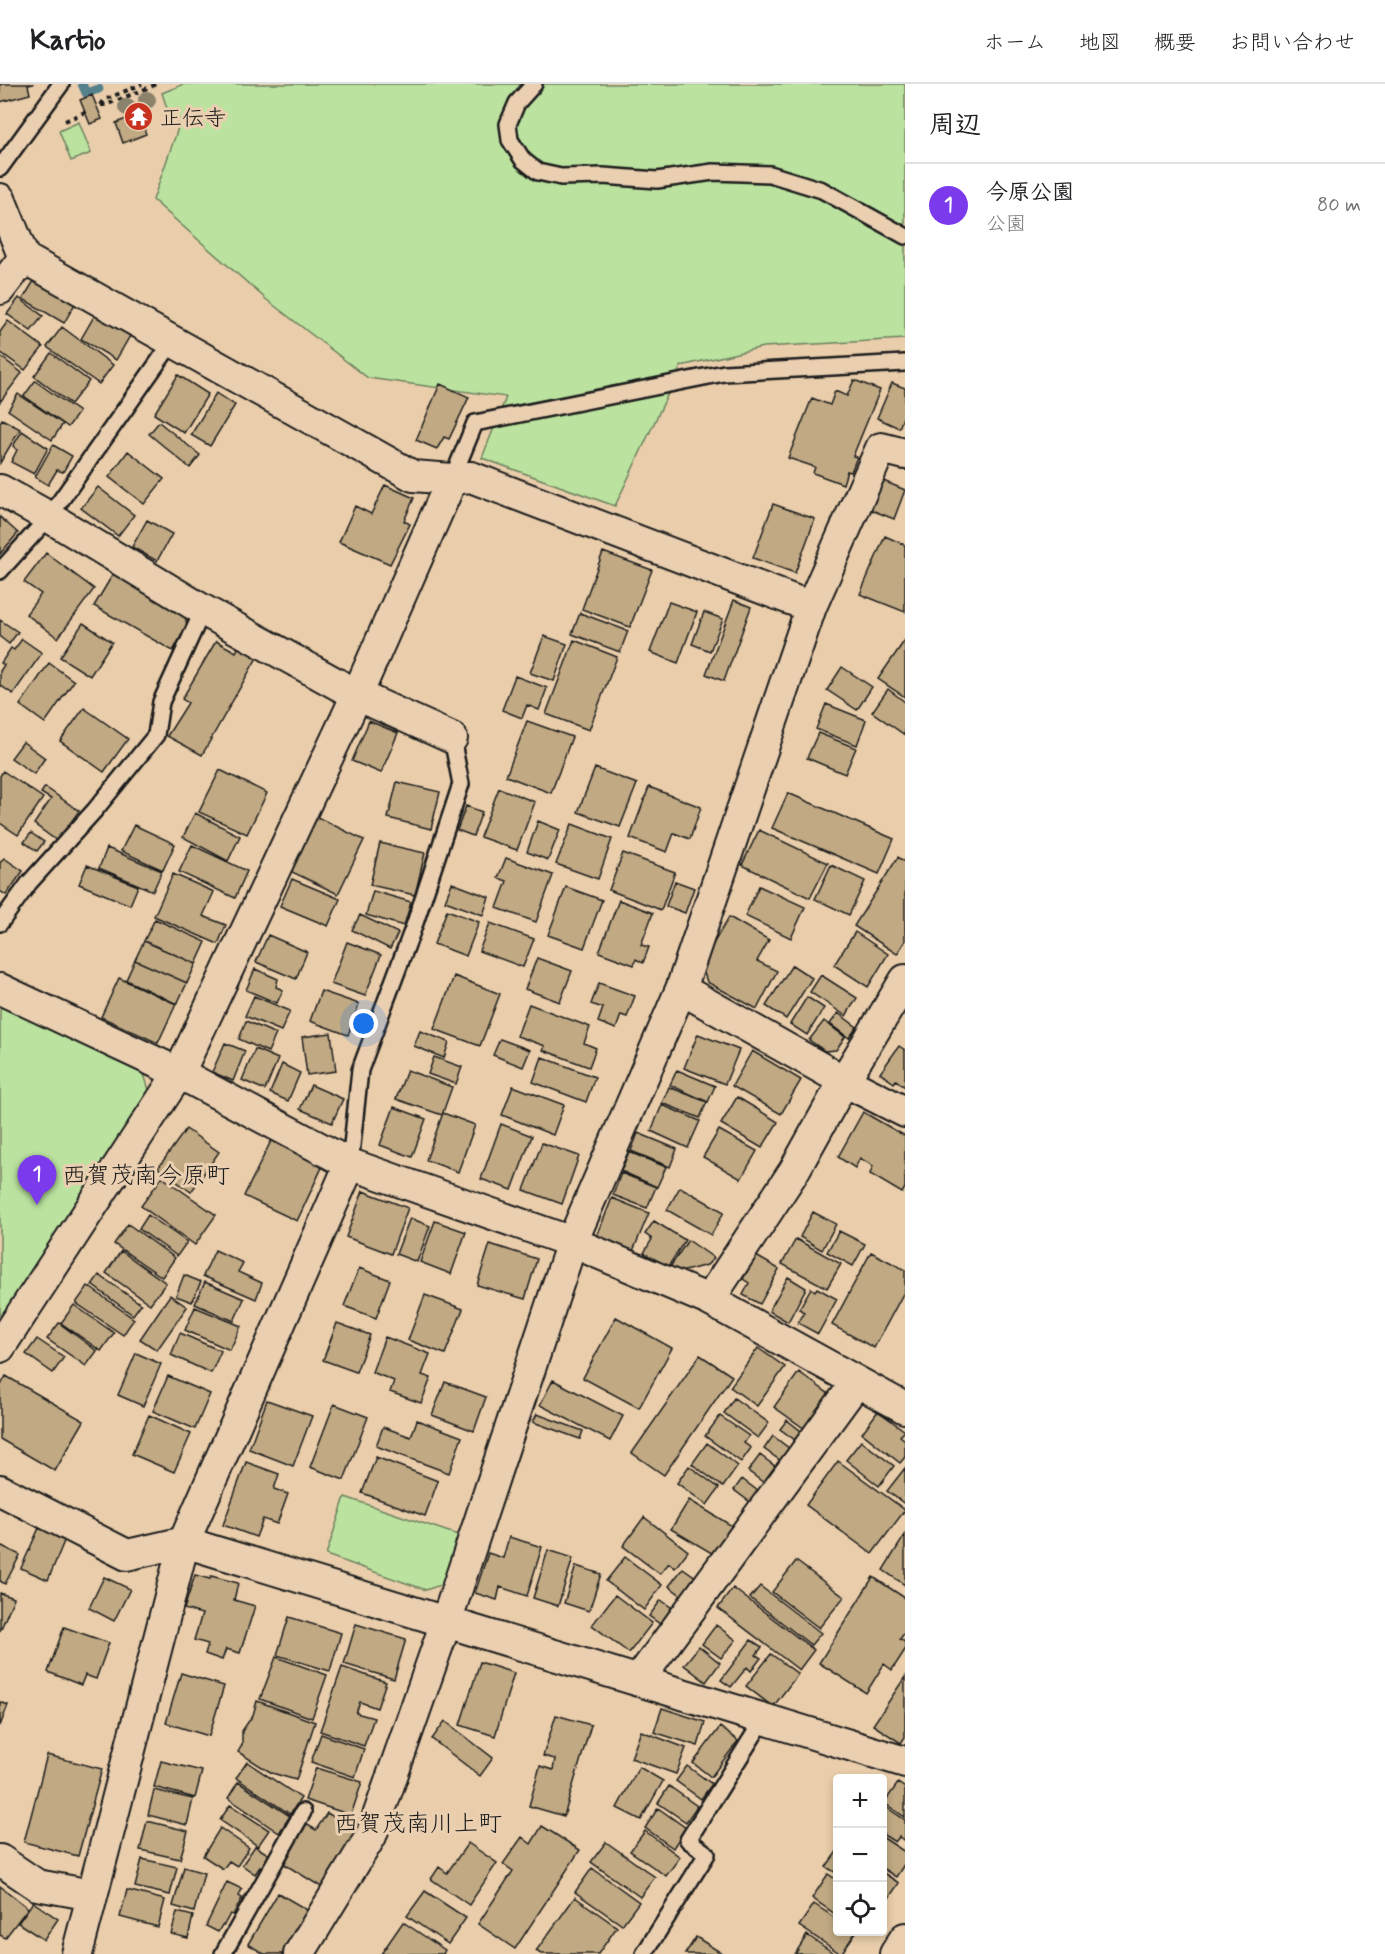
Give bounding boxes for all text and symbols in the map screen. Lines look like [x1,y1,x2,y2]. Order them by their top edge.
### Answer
text: Kartio [30,23,106,60]
text: ホーム [984,29,1046,57]
text: 地図 [1079,29,1121,57]
text: 概要 [1154,29,1196,57]
text: お問い合わせ [1229,29,1355,57]
temple icon: 正伝寺 [123,101,155,133]
place label: 正伝寺 [160,105,226,133]
text: 周辺 [929,109,981,143]
text: 今原公園 [986,179,1074,207]
text: 1 [944,192,953,219]
text: 80 m [1317,192,1361,219]
text: 公園 [986,211,1026,238]
your location [349,1009,378,1038]
pin: 1 [18,1156,57,1205]
district label: 西賀茂南今原町 [62,1161,230,1192]
map controls [833,1774,887,1936]
button: + [833,1774,887,1828]
district label: 西賀茂南川上町 [334,1809,502,1840]
button: − [833,1828,887,1882]
button: locate [833,1882,887,1936]

